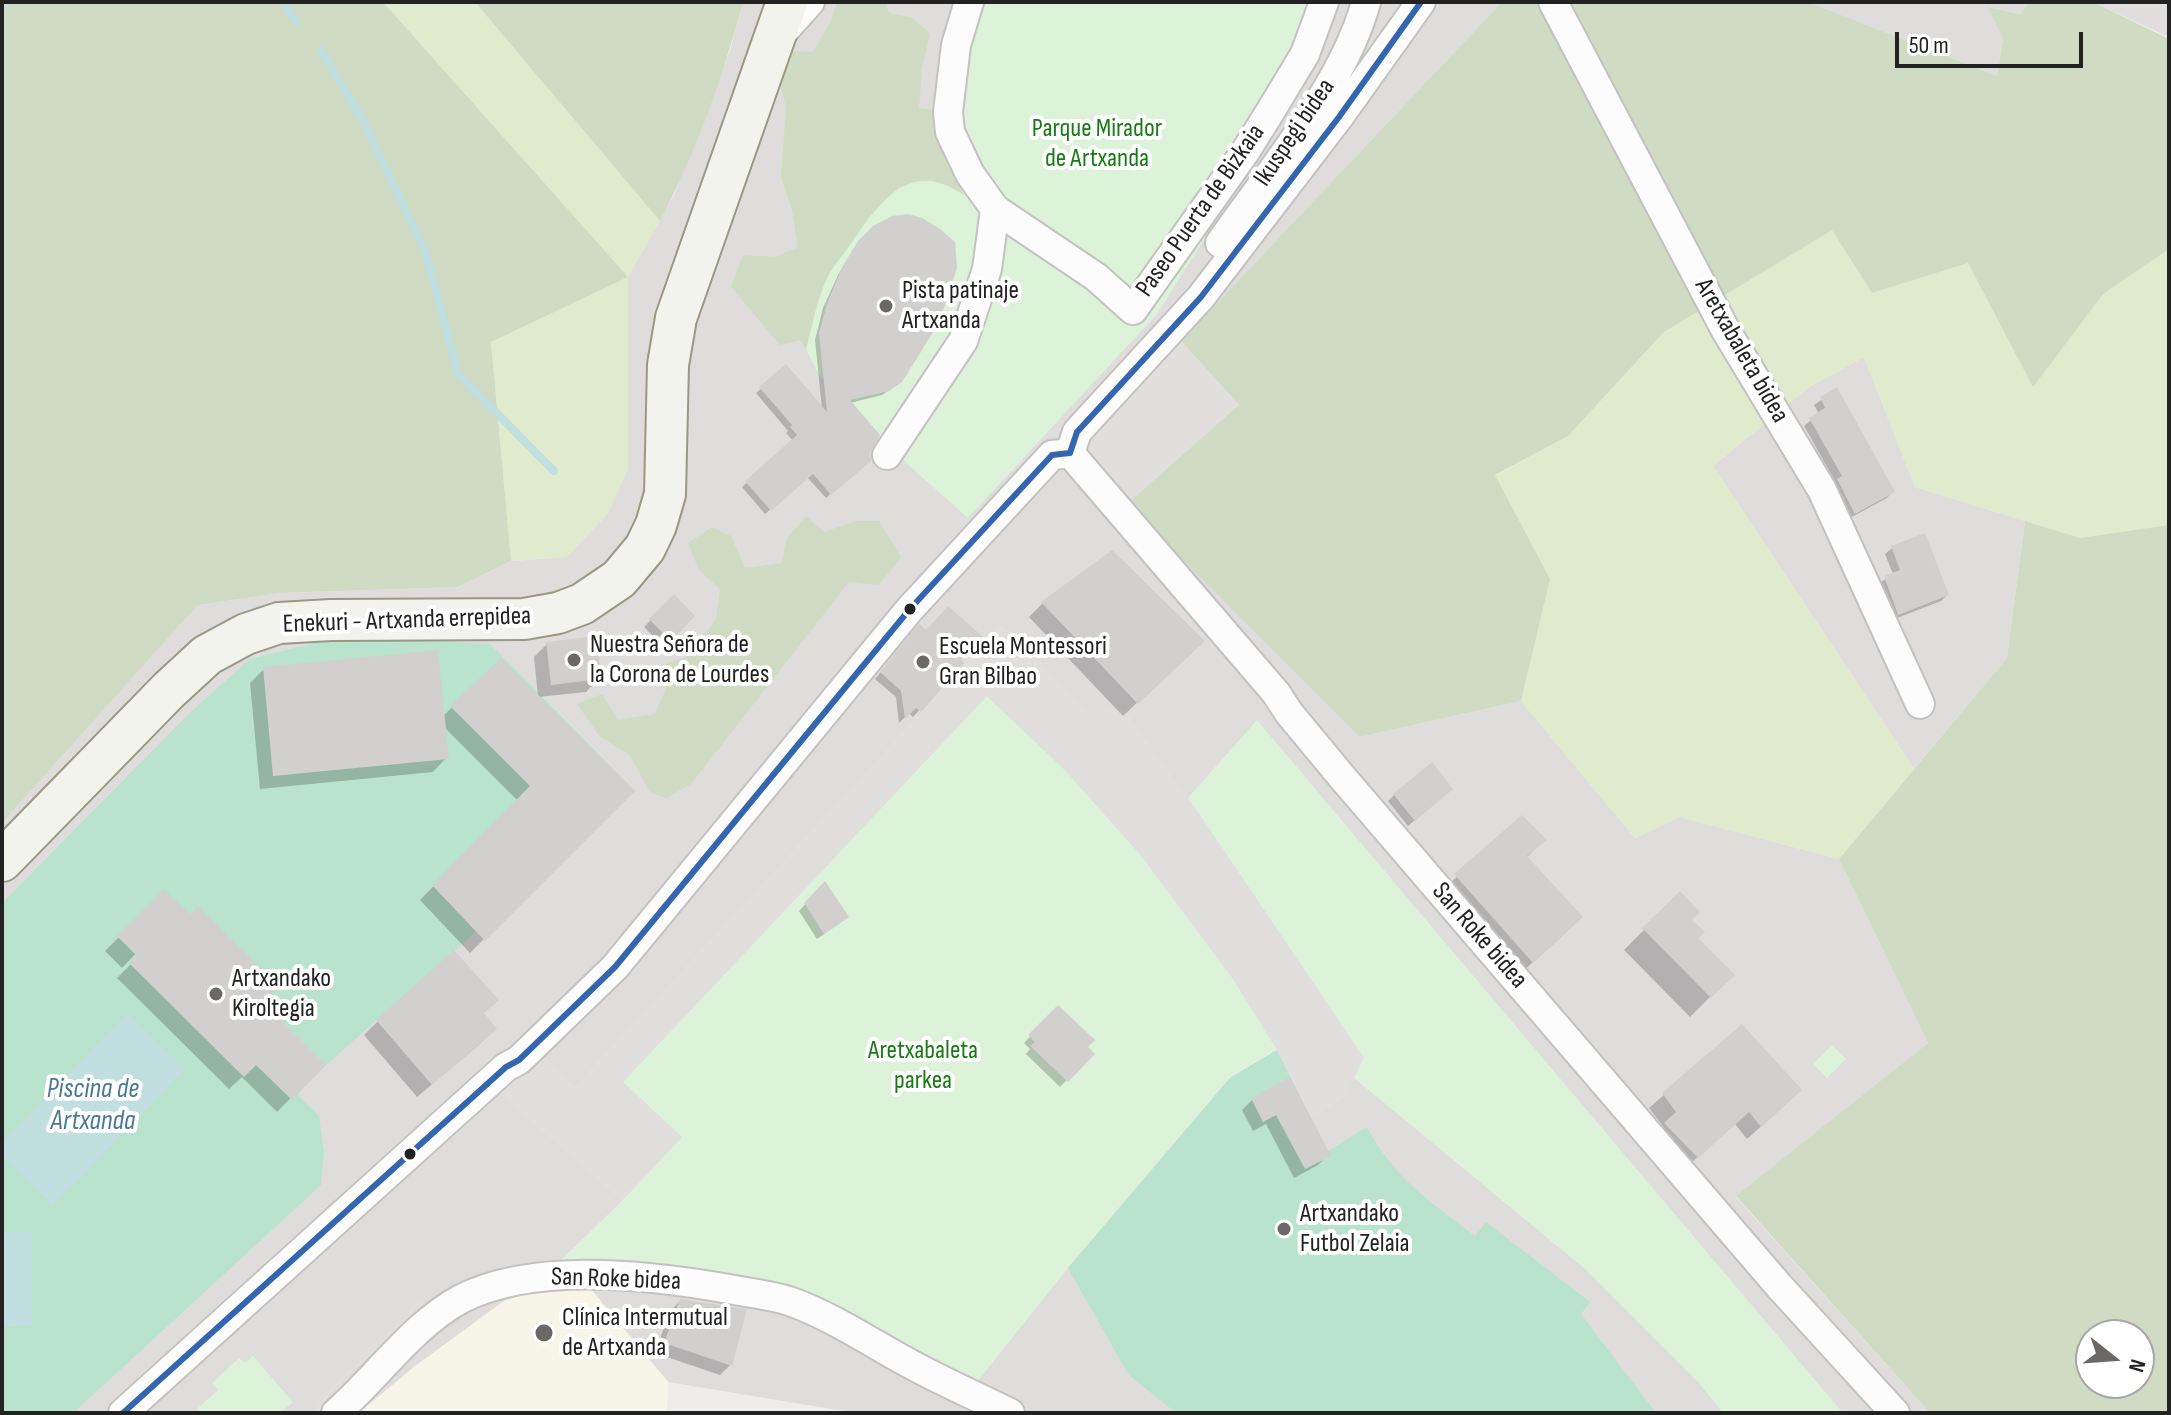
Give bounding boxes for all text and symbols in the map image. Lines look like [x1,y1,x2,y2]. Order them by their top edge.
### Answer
scale bar [1899,16,2087,66]
text: 50 m [1909,31,1949,60]
street label: Ikuspegi bidea [1248,73,1342,193]
park label: Parque Mirador de Artxanda [1032,113,1162,174]
street label: Paseo Puerta de Bizkaia [1130,119,1272,303]
street label: Aretxabaleta bidea [1687,273,1795,429]
place label: Pista patinaje Artxanda [902,275,1019,336]
marker: Pista patinaje Artxanda [877,297,895,315]
street label: Enekuri - Artxanda errepidea [282,601,532,641]
unlabelled marker [902,601,918,617]
place label: Nuestra Señora de la Corona de Lourdes [590,629,769,690]
place label: Escuela Montessori Gran Bilbao [939,631,1107,692]
marker: Nuestra Señora de la Corona de Lourdes [565,651,583,669]
marker: Escuela Montessori Gran Bilbao [914,653,932,671]
street label: San Roke bidea [1425,877,1533,995]
place label: Artxandako Kiroltegia [232,963,331,1024]
marker: Artxandako Kiroltegia [207,985,225,1003]
park label: Aretxabaleta parkea [868,1035,978,1096]
water label: Piscina de Artxanda [47,1073,139,1139]
unlabelled marker [402,1146,418,1162]
place label: Artxandako Futbol Zelaia [1300,1198,1410,1260]
marker: Artxandako Futbol Zelaia [1275,1220,1293,1238]
street label: San Roke bidea [551,1262,681,1298]
place label: Clínica Intermutual de Artxanda [562,1302,728,1364]
north arrow [2075,1319,2155,1399]
marker: Clínica Intermutual de Artxanda [533,1322,555,1344]
text: N [2122,1356,2151,1375]

